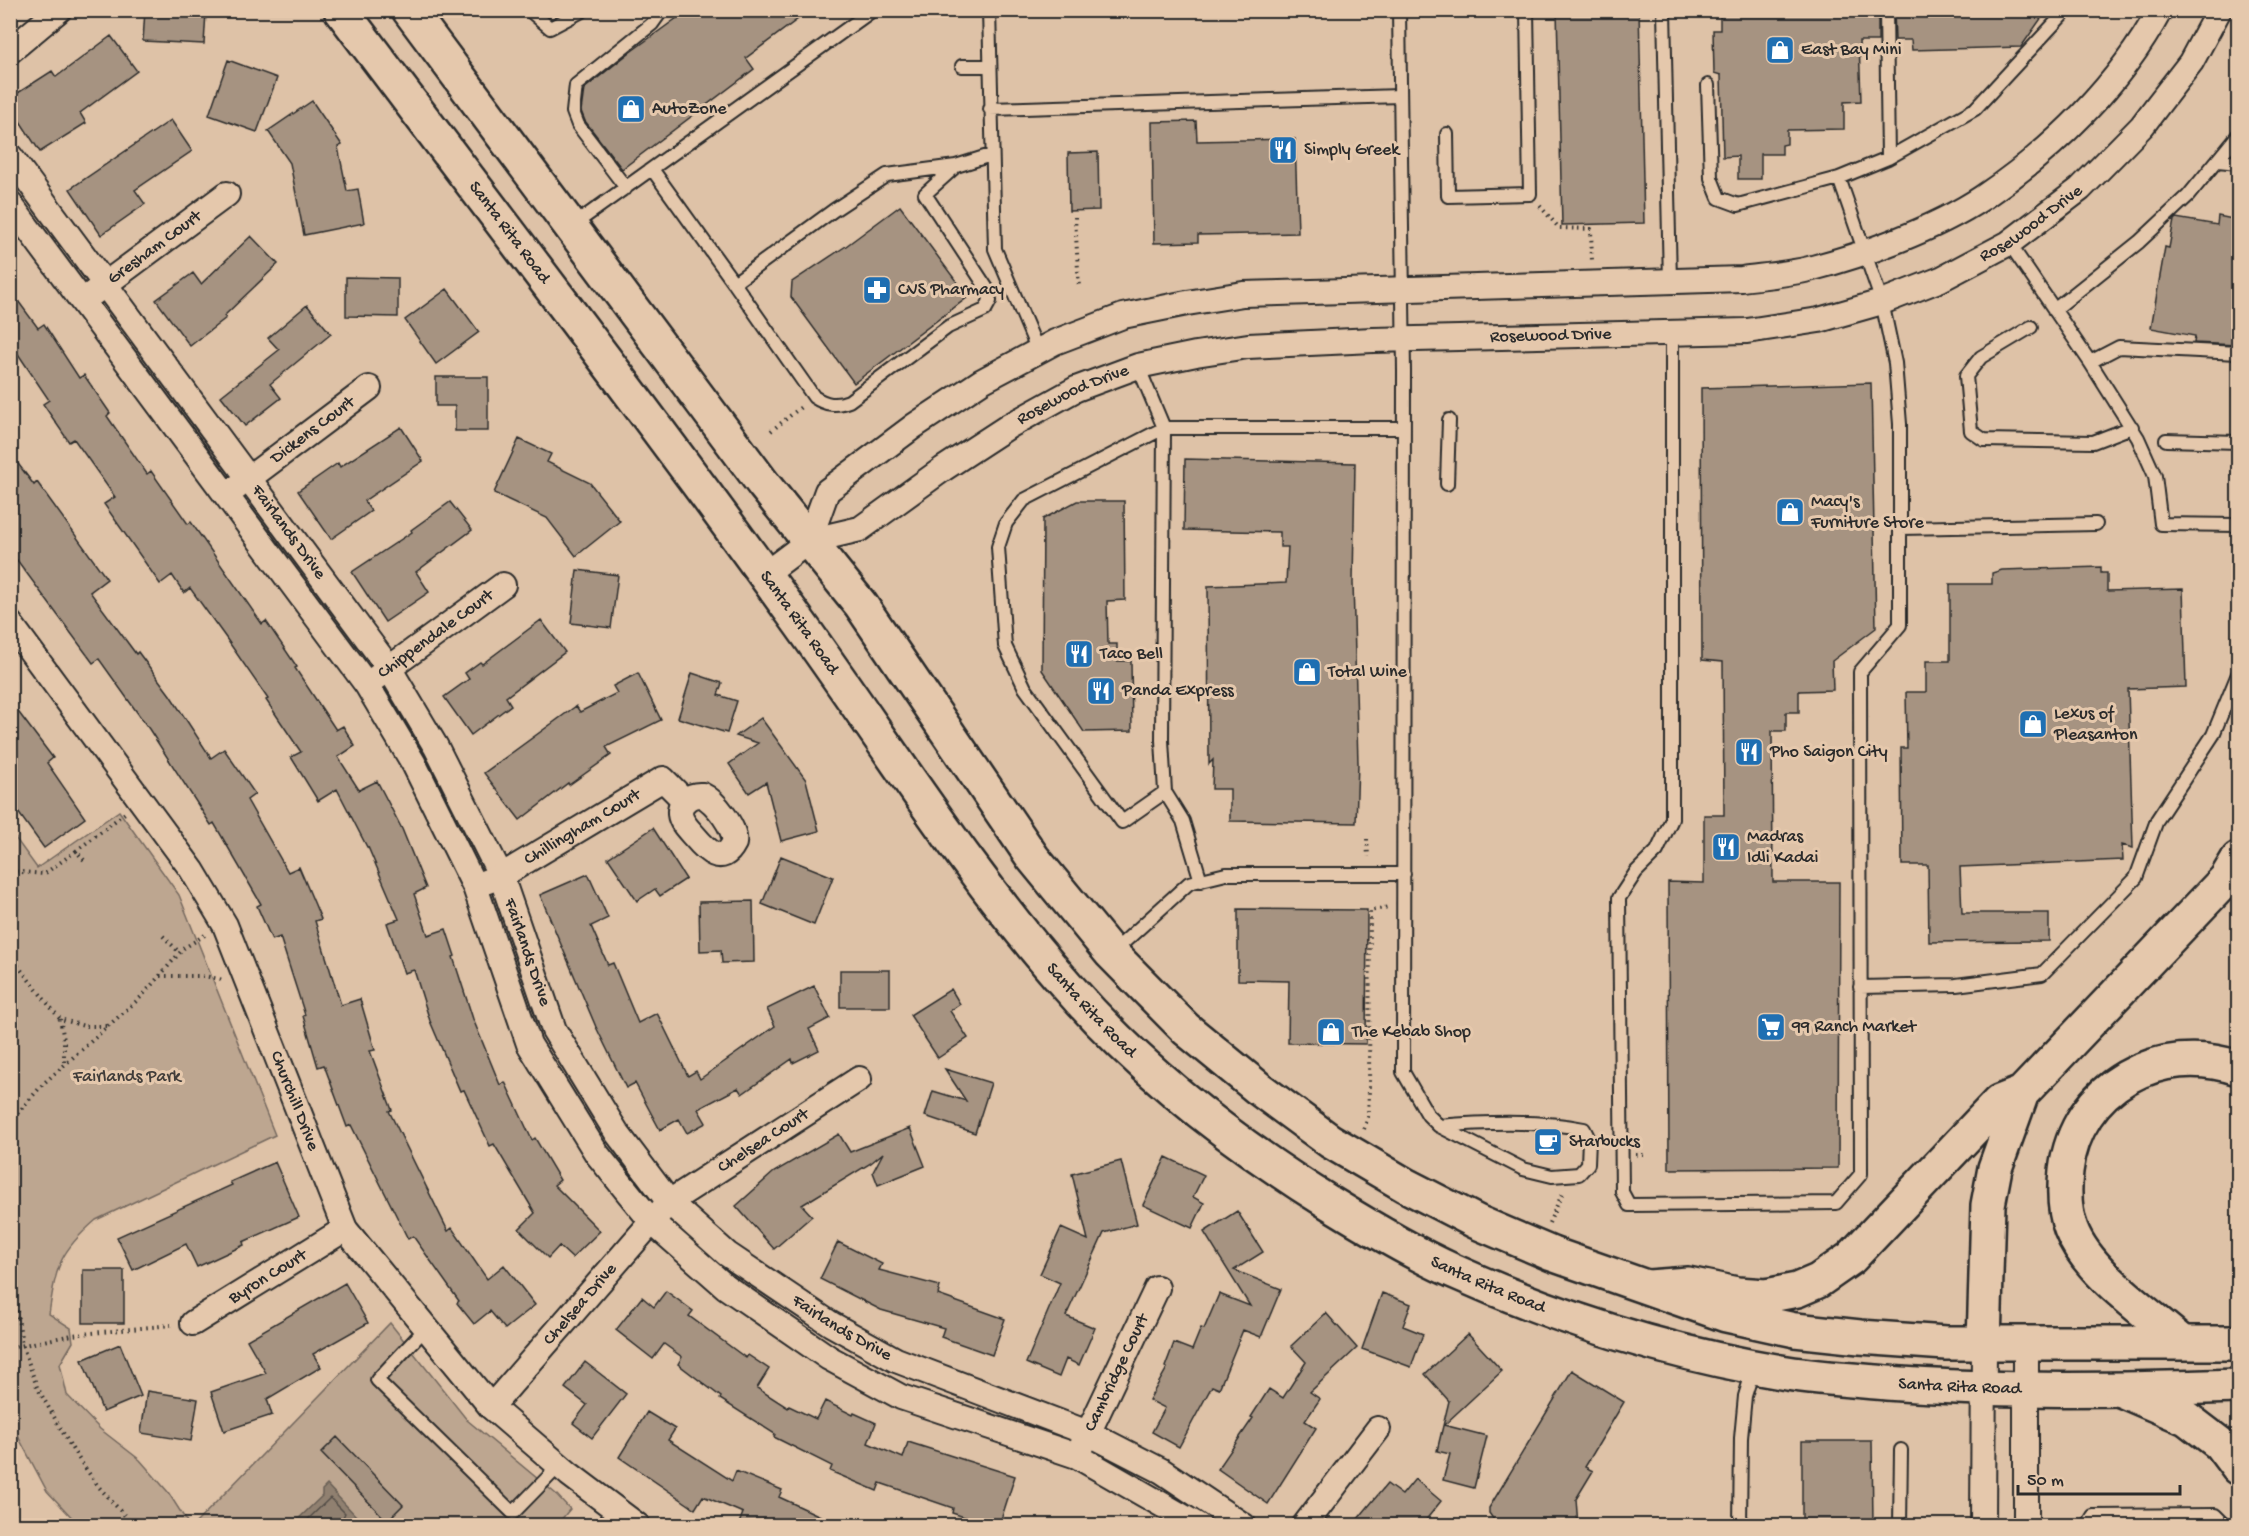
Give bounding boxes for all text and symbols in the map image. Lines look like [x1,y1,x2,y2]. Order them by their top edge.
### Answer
shop icon: East Bay Mini [1764,34,1796,66]
place label: East Bay Mini [1801,40,1902,61]
shop icon: AutoZone [615,93,647,125]
place label: AutoZone [652,99,727,120]
restaurant icon: Simply Greek [1267,134,1299,166]
place label: Simply Greek [1304,140,1401,161]
street label: Santa Rita Road [464,177,556,289]
street label: Rosewood Drive [1976,180,2087,267]
street label: Gresham Court [104,205,207,289]
pharmacy icon: CVS Pharmacy [861,274,893,306]
place label: CVS Pharmacy [898,280,1004,301]
street label: Rosewood Drive [1490,324,1612,348]
street label: Rosewood Drive [1013,360,1132,430]
street label: Dickens Court [266,391,360,469]
street label: Fairlands Drive [246,480,331,584]
place label: Macy's Furniture Store [1810,492,1925,534]
shop icon: Macy's Furniture Store [1774,496,1806,528]
street label: Santa Rita Road [755,567,844,680]
street label: Chippendale Court [374,584,499,684]
restaurant icon: Taco Bell [1063,638,1095,670]
place label: Taco Bell [1099,644,1163,665]
shop icon: Total Wine [1291,656,1323,688]
place label: Total Wine [1327,662,1408,683]
restaurant icon: Panda Express [1085,675,1117,707]
place label: Panda Express [1121,681,1235,702]
place label: Lexus of Pleasanton [2053,704,2138,746]
shop icon: Lexus of Pleasanton [2017,708,2049,740]
restaurant icon: Pho Saigon City [1733,736,1765,768]
place label: Pho Saigon City [1769,742,1888,763]
street label: Chillingham Court [520,783,646,870]
place label: Madras Idli Kadai [1747,827,1818,869]
restaurant icon: Madras Idli Kadai [1710,831,1742,863]
street label: Fairlands Drive [499,895,556,1010]
street label: Santa Rita Road [1041,959,1142,1063]
supermarket icon: 99 Ranch Market [1755,1011,1787,1043]
shop icon: The Kebab Shop [1315,1016,1347,1048]
place label: 99 Ranch Market [1791,1017,1917,1038]
place label: The Kebab Shop [1351,1022,1471,1043]
street label: Churchill Drive [265,1048,324,1154]
park label: Fairlands Park [72,1067,183,1088]
street label: Chelsea Court [714,1103,814,1178]
cafe icon: Starbucks [1532,1126,1564,1158]
place label: Starbucks [1569,1132,1641,1153]
street label: Byron Court [224,1244,312,1309]
street label: Santa Rita Road [1427,1251,1550,1319]
street label: Chelsea Drive [539,1258,622,1350]
street label: Fairlands Drive [787,1290,896,1366]
street label: Cambridge Court [1080,1309,1154,1435]
street label: Santa Rita Road [1898,1373,2023,1400]
scale bar [2018,1458,2180,1496]
text: 50 m [2027,1471,2064,1492]

